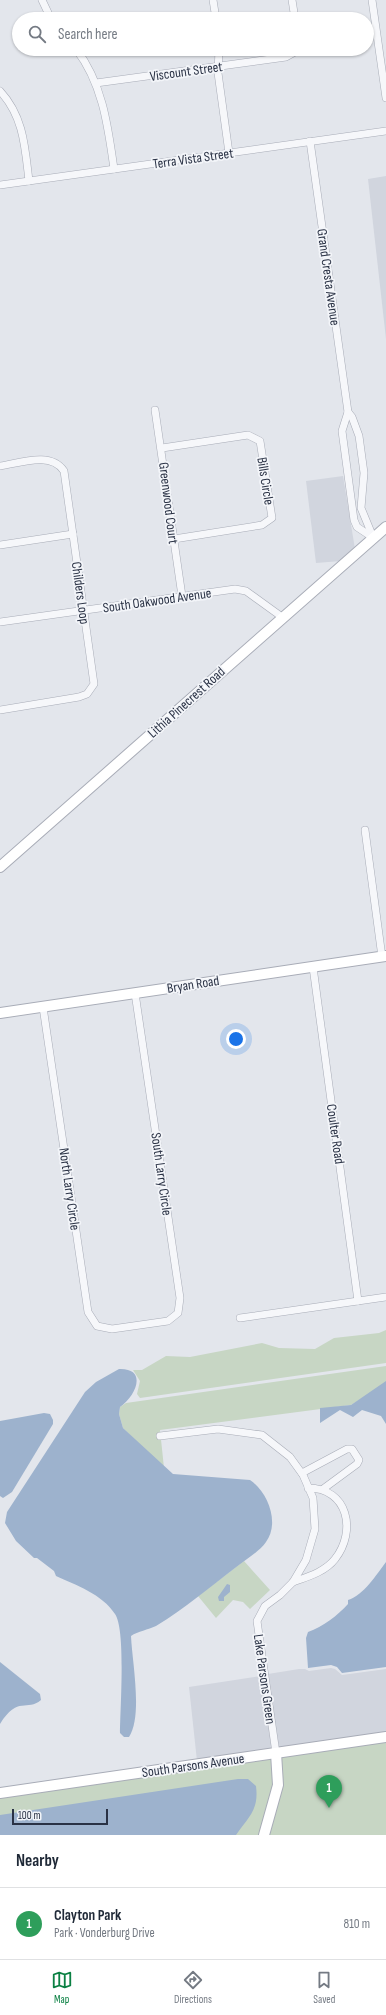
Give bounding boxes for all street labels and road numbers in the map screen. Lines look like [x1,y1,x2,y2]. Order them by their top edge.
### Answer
street label: Viscount Street [149,58,224,85]
street label: Terra Vista Street [152,144,234,173]
street label: Grand Cresta Avenue [313,228,344,327]
street label: Bills Circle [253,456,278,506]
street label: Greenwood Court [155,461,182,545]
street label: Childers Loop [68,561,93,626]
street label: South Oakwood Avenue [102,584,212,617]
street label: Lithia Pinecrest Road [144,663,229,742]
street label: Bryan Road [166,972,220,997]
street label: Coulter Road [323,1103,348,1165]
street label: South Larry Circle [147,1132,176,1217]
street label: North Larry Circle [55,1147,84,1231]
street label: Lake Parsons Green [250,1633,279,1725]
street label: South Parsons Avenue [141,1750,245,1781]

